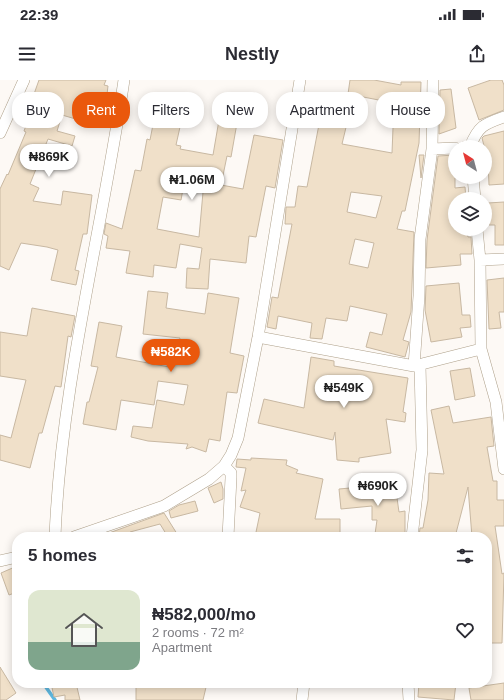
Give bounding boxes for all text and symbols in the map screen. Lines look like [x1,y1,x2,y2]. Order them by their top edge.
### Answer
text: 22:39 [20,6,58,23]
icon: menu [16,43,38,65]
icon: share [466,43,488,65]
text: Nestly [225,44,279,64]
chip: Buy [12,92,64,128]
chip: Rent [72,92,130,128]
chip: Filters [138,92,204,128]
chip: New [212,92,268,128]
chip: Apartment [276,92,368,128]
chip: House [376,92,445,128]
north arrow [448,140,492,184]
map controls [448,140,492,236]
pin: ₦869K [21,144,77,178]
text: ₦869K [29,149,69,164]
pin: ₦1.06M [159,167,225,201]
text: ₦1.06M [169,172,215,187]
button: layers [448,192,492,236]
pin: ₦582K [143,339,199,373]
text: ₦582K [151,344,191,359]
pin: ₦549K [316,375,372,409]
text: ₦549K [324,380,364,395]
pin: ₦690K [350,473,406,507]
text: ₦690K [358,478,398,493]
icon: filters [454,545,476,567]
text: 5 homes [28,546,97,565]
text: ₦582,000/mo [152,605,256,624]
icon: home [60,606,108,654]
icon: heart [454,619,476,641]
text: 2 rooms · 72 m² [152,625,244,640]
text: Apartment [152,640,212,655]

